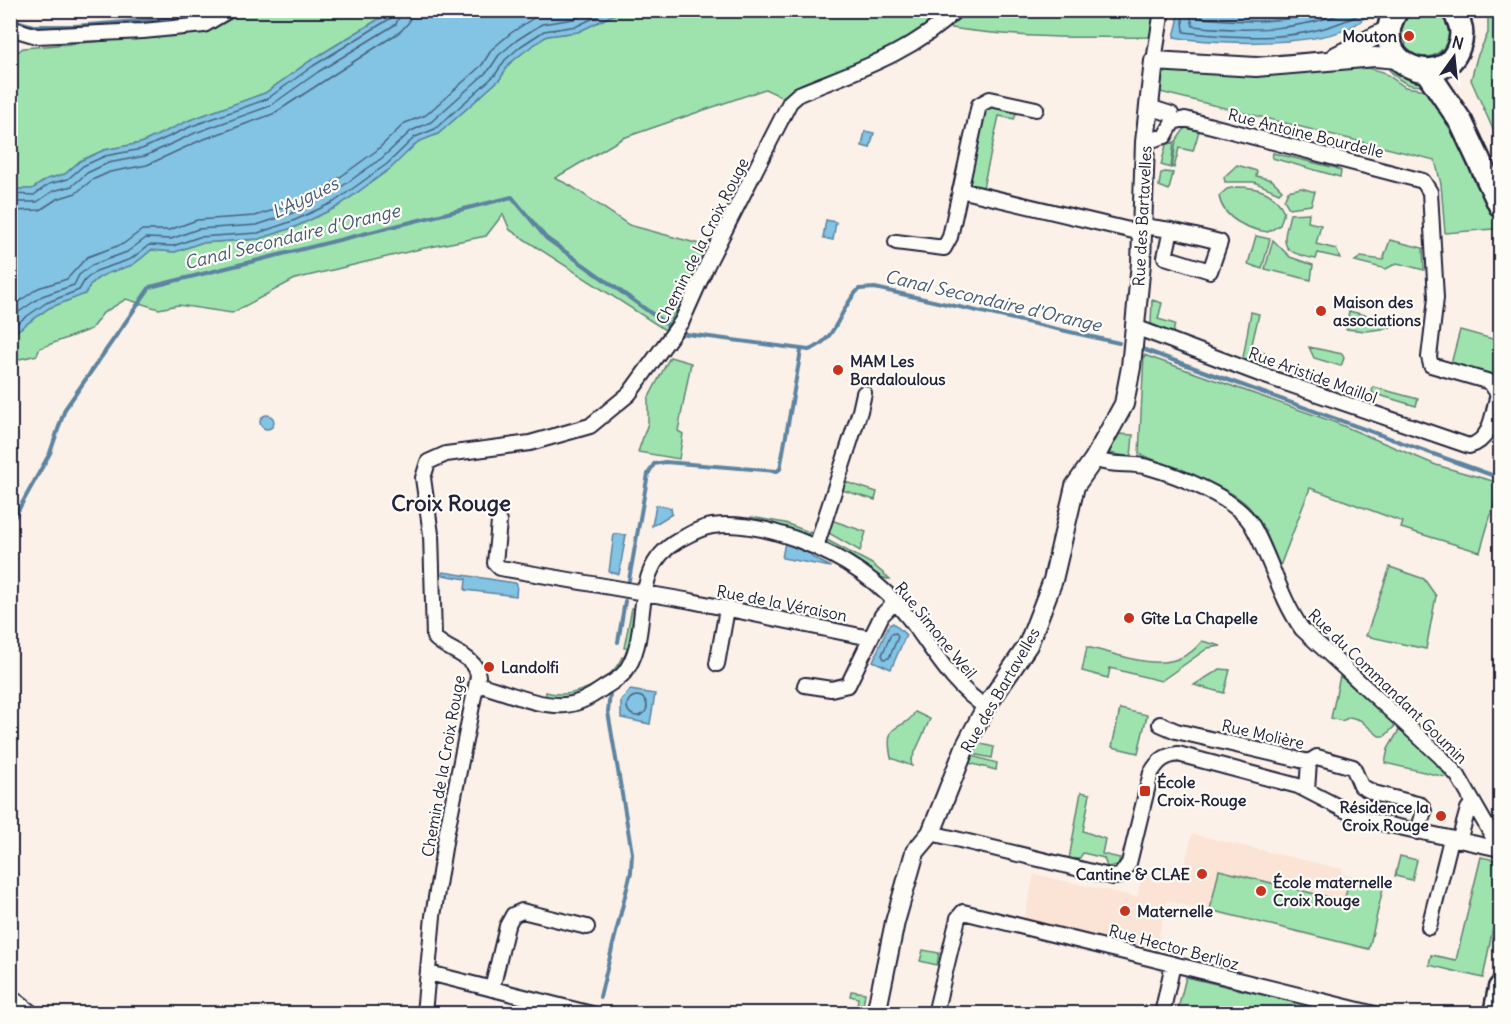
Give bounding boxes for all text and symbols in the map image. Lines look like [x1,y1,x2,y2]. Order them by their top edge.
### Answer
place label: Mouton [1342,26,1397,46]
north arrow [1424,27,1484,87]
marker: Mouton [1402,29,1416,43]
text: N [1450,31,1466,54]
street label: Rue Antoine Bourdelle [1226,104,1386,162]
street label: Rue des Bartavelles [1128,145,1156,287]
street label: Chemin de la Croix Rouge [651,154,753,328]
water label: L'Aygues [268,171,343,223]
water label: Canal Secondaire d'Orange [182,198,403,274]
water label: Canal Secondaire d'Orange [883,264,1105,337]
place label: Maison des associations [1333,292,1421,330]
marker: Maison des associations [1314,304,1328,318]
street label: Rue Aristide Maillol [1246,342,1380,408]
place label: MAM Les Bardaloulous [850,351,946,389]
marker: MAM Les Bardaloulous [831,363,845,377]
district label: Croix Rouge [391,489,511,517]
street label: Rue Simone Weil [891,578,981,682]
street label: Rue de la Véraison [715,581,849,625]
street label: Rue du Commandant Goumin [1304,605,1472,767]
place label: Gîte La Chapelle [1141,608,1258,629]
marker: Gîte La Chapelle [1122,611,1136,625]
street label: Rue des Bartavelles [956,624,1044,756]
place label: Landolfi [501,657,559,677]
marker: Landolfi [482,660,496,674]
street label: Chemin de la Croix Rouge [417,674,469,858]
street label: Rue Molière [1220,715,1306,753]
place label: École Croix-Rouge [1157,772,1247,811]
marker: École Croix-Rouge [1138,784,1152,798]
place label: Résidence la Croix Rouge [1339,797,1429,836]
marker: Résidence la Croix Rouge [1434,809,1448,823]
place label: Cantine & CLAE [1076,864,1190,884]
marker: Cantine & CLAE [1195,867,1209,881]
place label: École maternelle Croix Rouge [1273,872,1393,911]
marker: École maternelle Croix Rouge [1254,884,1268,898]
place label: Maternelle [1137,901,1213,921]
marker: Maternelle [1118,904,1132,918]
street label: Rue Hector Berlioz [1107,920,1242,974]

